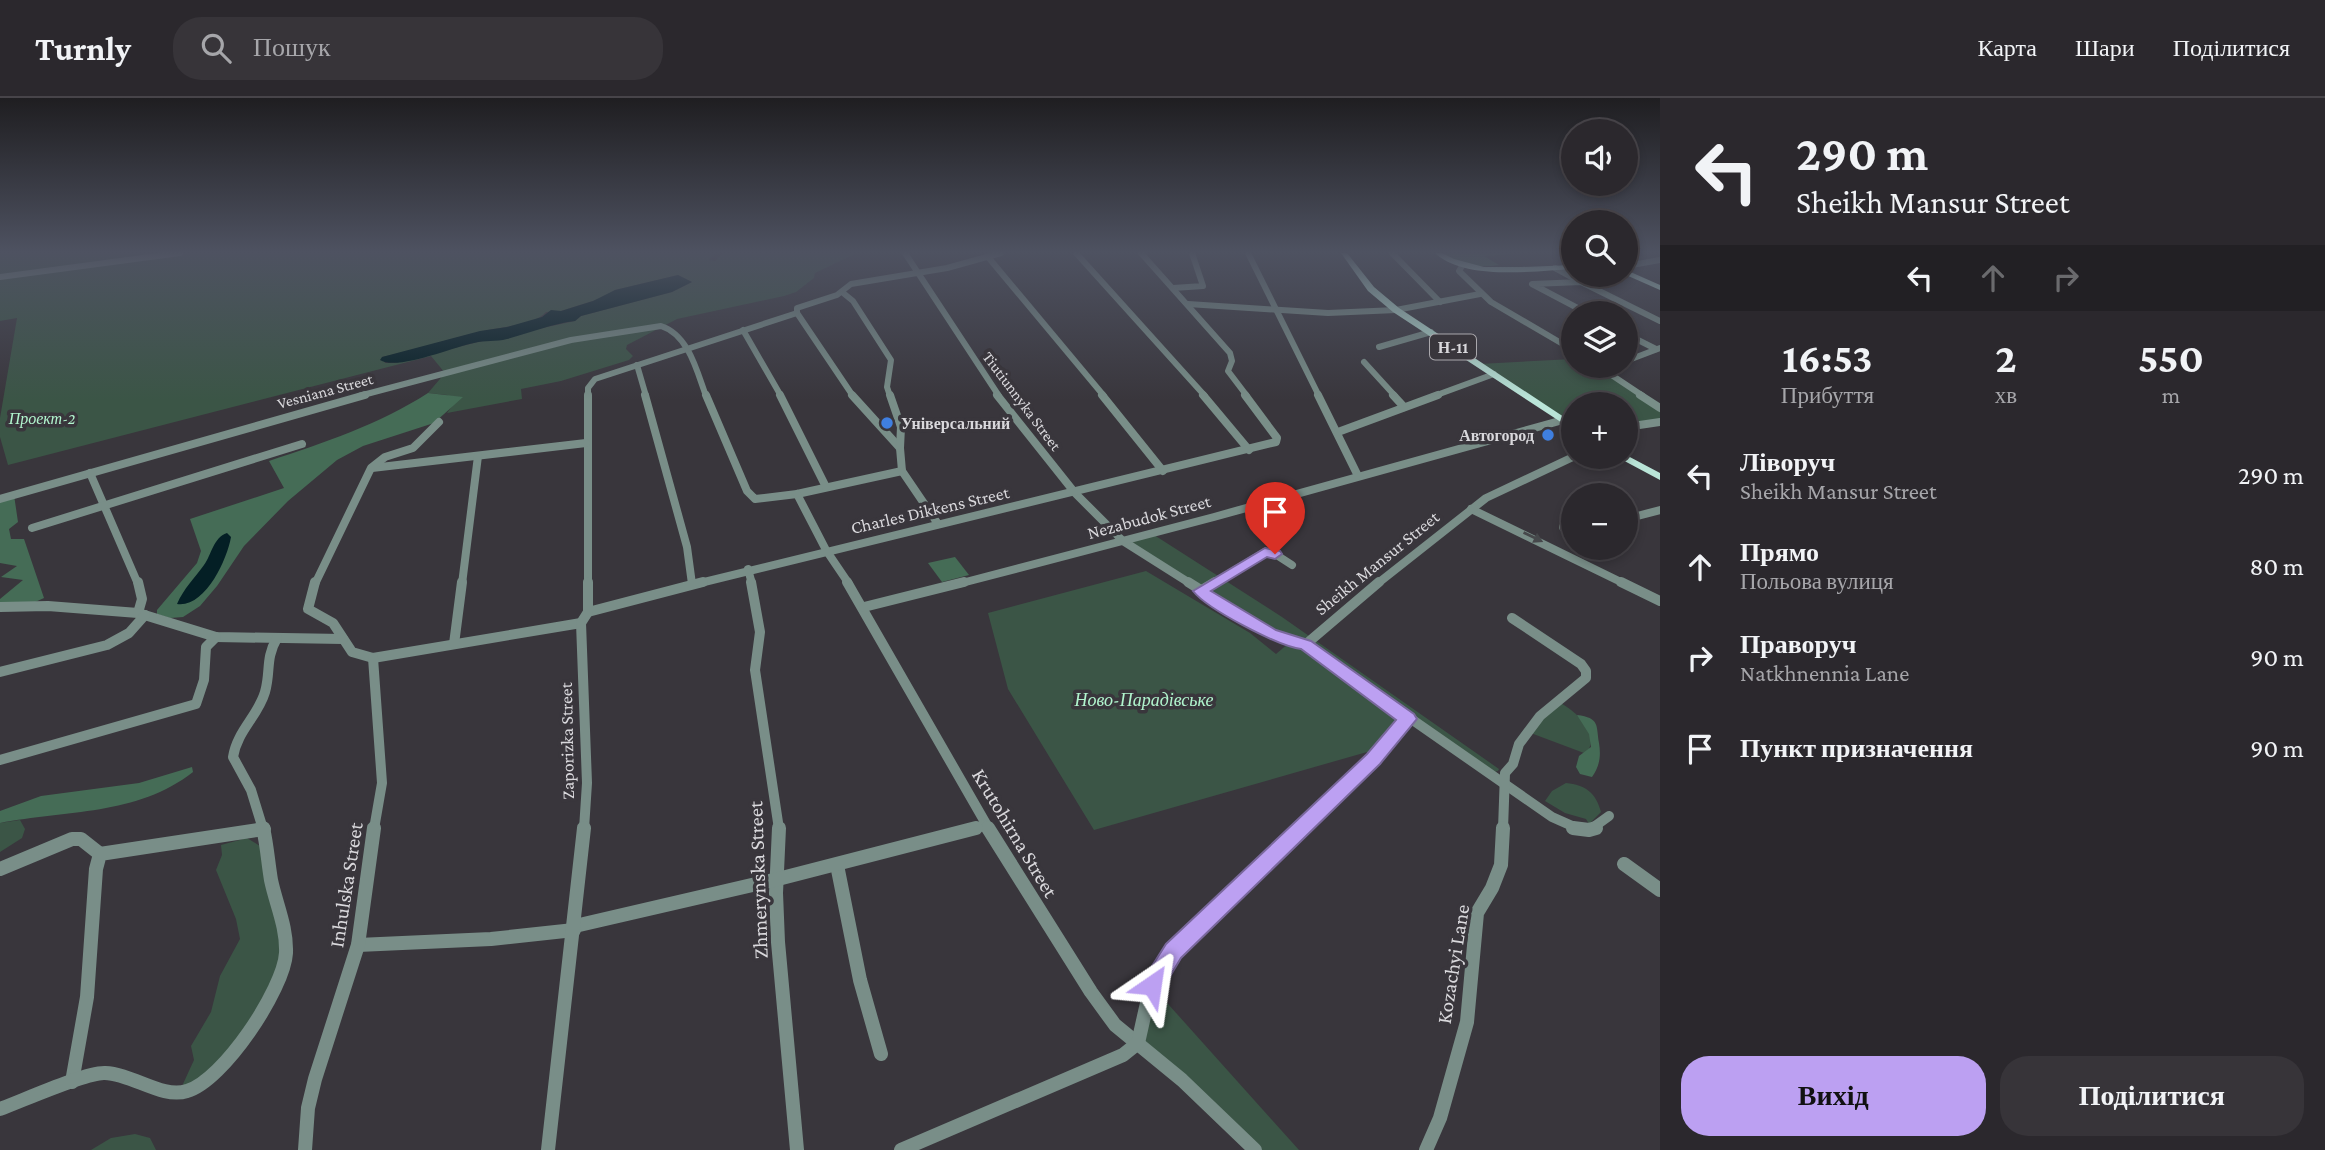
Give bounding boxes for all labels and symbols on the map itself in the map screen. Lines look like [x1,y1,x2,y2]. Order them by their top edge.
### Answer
road number: Н-11 [1430,334,1476,360]
street label: Tiutiunnyka Street [979,348,1065,455]
street label: Vesniana Street [275,370,375,412]
park label: Проект-2 [8,410,75,428]
marker: Універсальний [879,415,895,431]
place label: Універсальний [901,415,1010,433]
place label: Автогород [1459,427,1534,445]
marker: Автогород [1540,427,1556,443]
street label: Charles Dikkens Street [849,482,1012,538]
pin [1245,482,1305,554]
street label: Nezabudok Street [1085,491,1214,543]
street label: Sheikh Mansur Street [1311,506,1444,619]
one-way arrow [1523,532,1543,543]
street label: Zaporizka Street [556,681,578,800]
park label: Ново-Парадівське [1074,690,1213,710]
street label: Krutohirna Street [967,764,1063,903]
street label: Zhmerynska Street [743,800,773,959]
street label: Inhulska Street [324,820,368,949]
street label: Kozachyi Lane [1432,903,1474,1025]
position arrow [1115,948,1189,1022]

